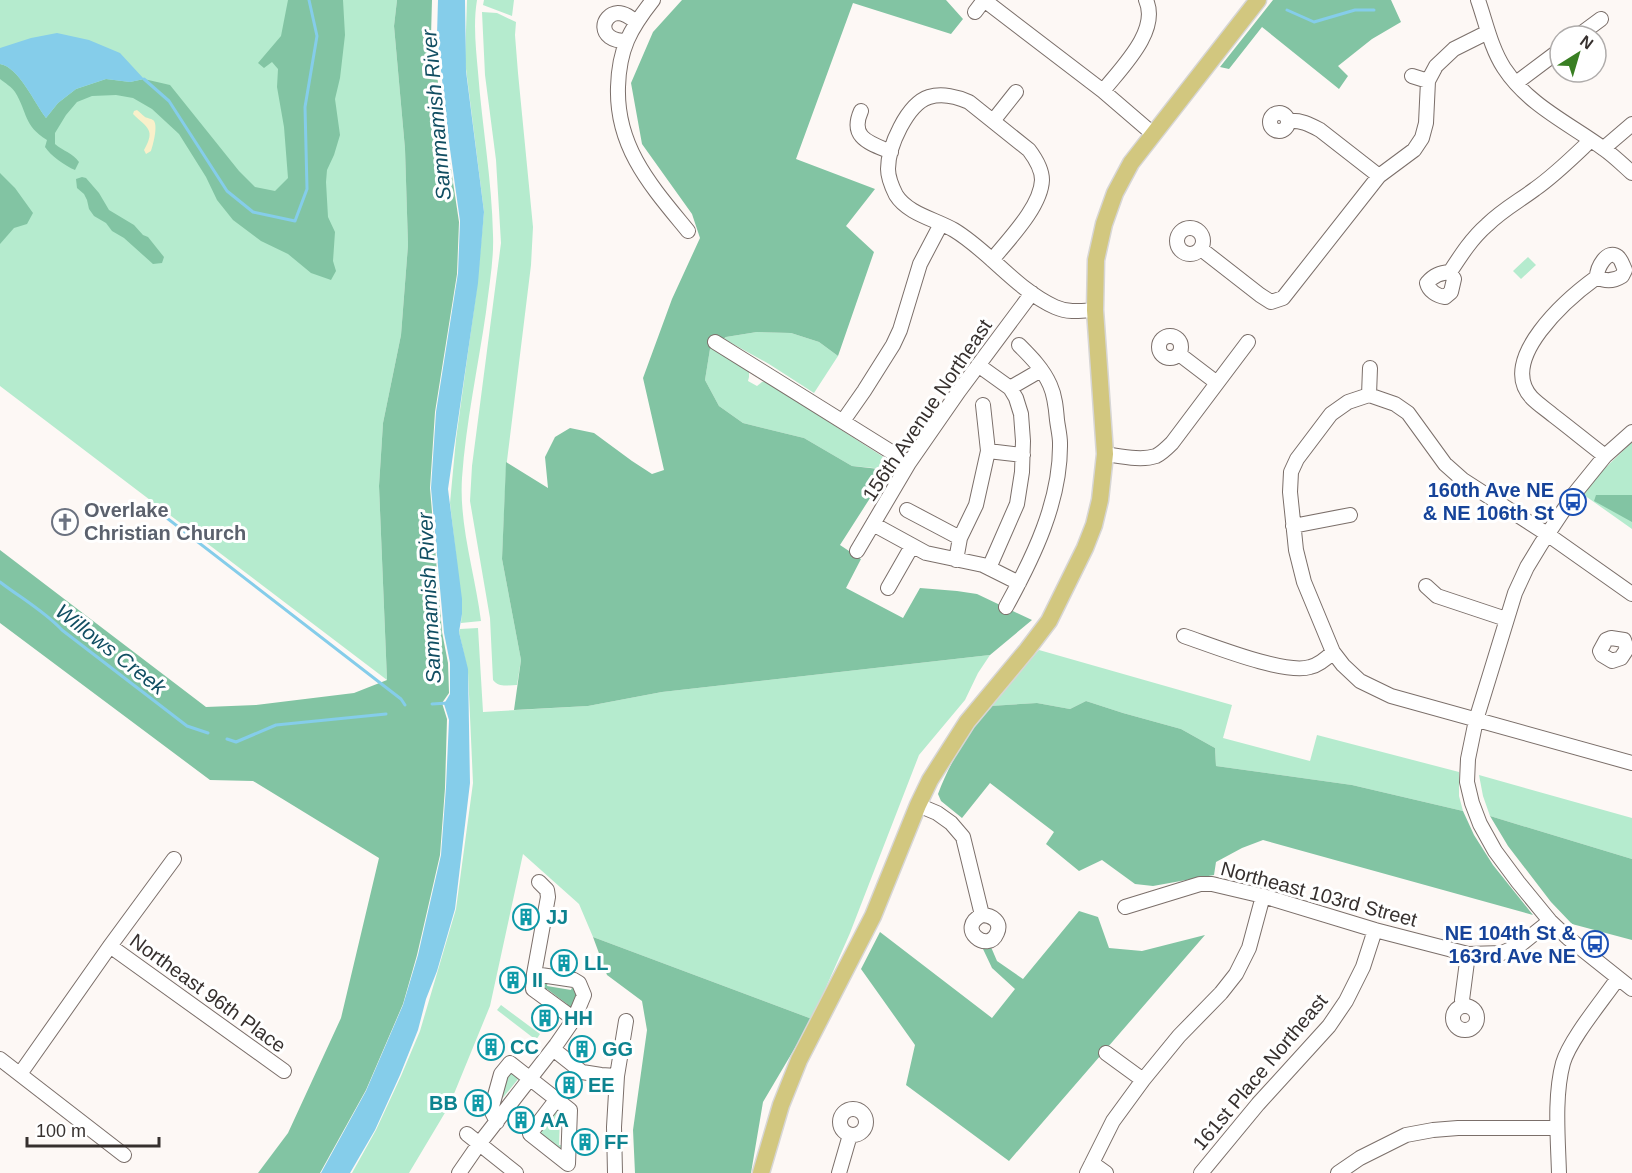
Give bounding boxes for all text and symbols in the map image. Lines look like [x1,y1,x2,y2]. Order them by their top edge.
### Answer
north arrow [1548,24,1608,84]
water label: Sammamish River [417,28,455,201]
text: N [1577,32,1596,53]
street label: 156th Avenue Northeast [858,315,996,505]
place label: 160th Ave NE & NE 106th St [1423,479,1554,524]
bus stop icon: 160th Ave NE & NE 106th St [1558,487,1588,517]
place label: Overlake Christian Church [84,499,246,544]
church icon: Overlake Christian Church [50,507,80,537]
water label: Sammamish River [413,511,445,684]
water label: Willows Creek [52,599,172,700]
street label: Northeast 103rd Street [1218,857,1420,931]
building icon: JJ [511,902,541,932]
place label: JJ [546,906,568,928]
place label: NE 104th St & 163rd Ave NE [1445,922,1576,967]
street label: Northeast 96th Place [126,929,290,1057]
bus stop icon: NE 104th St & 163rd Ave NE [1580,929,1610,959]
building icon: LL [549,948,579,978]
place label: LL [584,952,608,974]
building icon: II [498,965,528,995]
place label: II [532,969,543,991]
street label: 161st Place Northeast [1188,989,1332,1154]
building icon: HH [530,1003,560,1033]
place label: HH [564,1007,593,1029]
building icon: CC [476,1032,506,1062]
building icon: GG [567,1034,597,1064]
place label: CC [510,1036,539,1058]
place label: GG [602,1038,633,1060]
building icon: EE [554,1070,584,1100]
place label: EE [588,1074,615,1096]
building icon: BB [463,1088,493,1118]
place label: BB [429,1092,458,1114]
building icon: AA [506,1105,536,1135]
place label: AA [540,1109,569,1131]
scale bar [27,1110,159,1148]
text: 100 m [36,1121,86,1141]
building icon: FF [570,1127,600,1157]
place label: FF [604,1131,628,1153]

